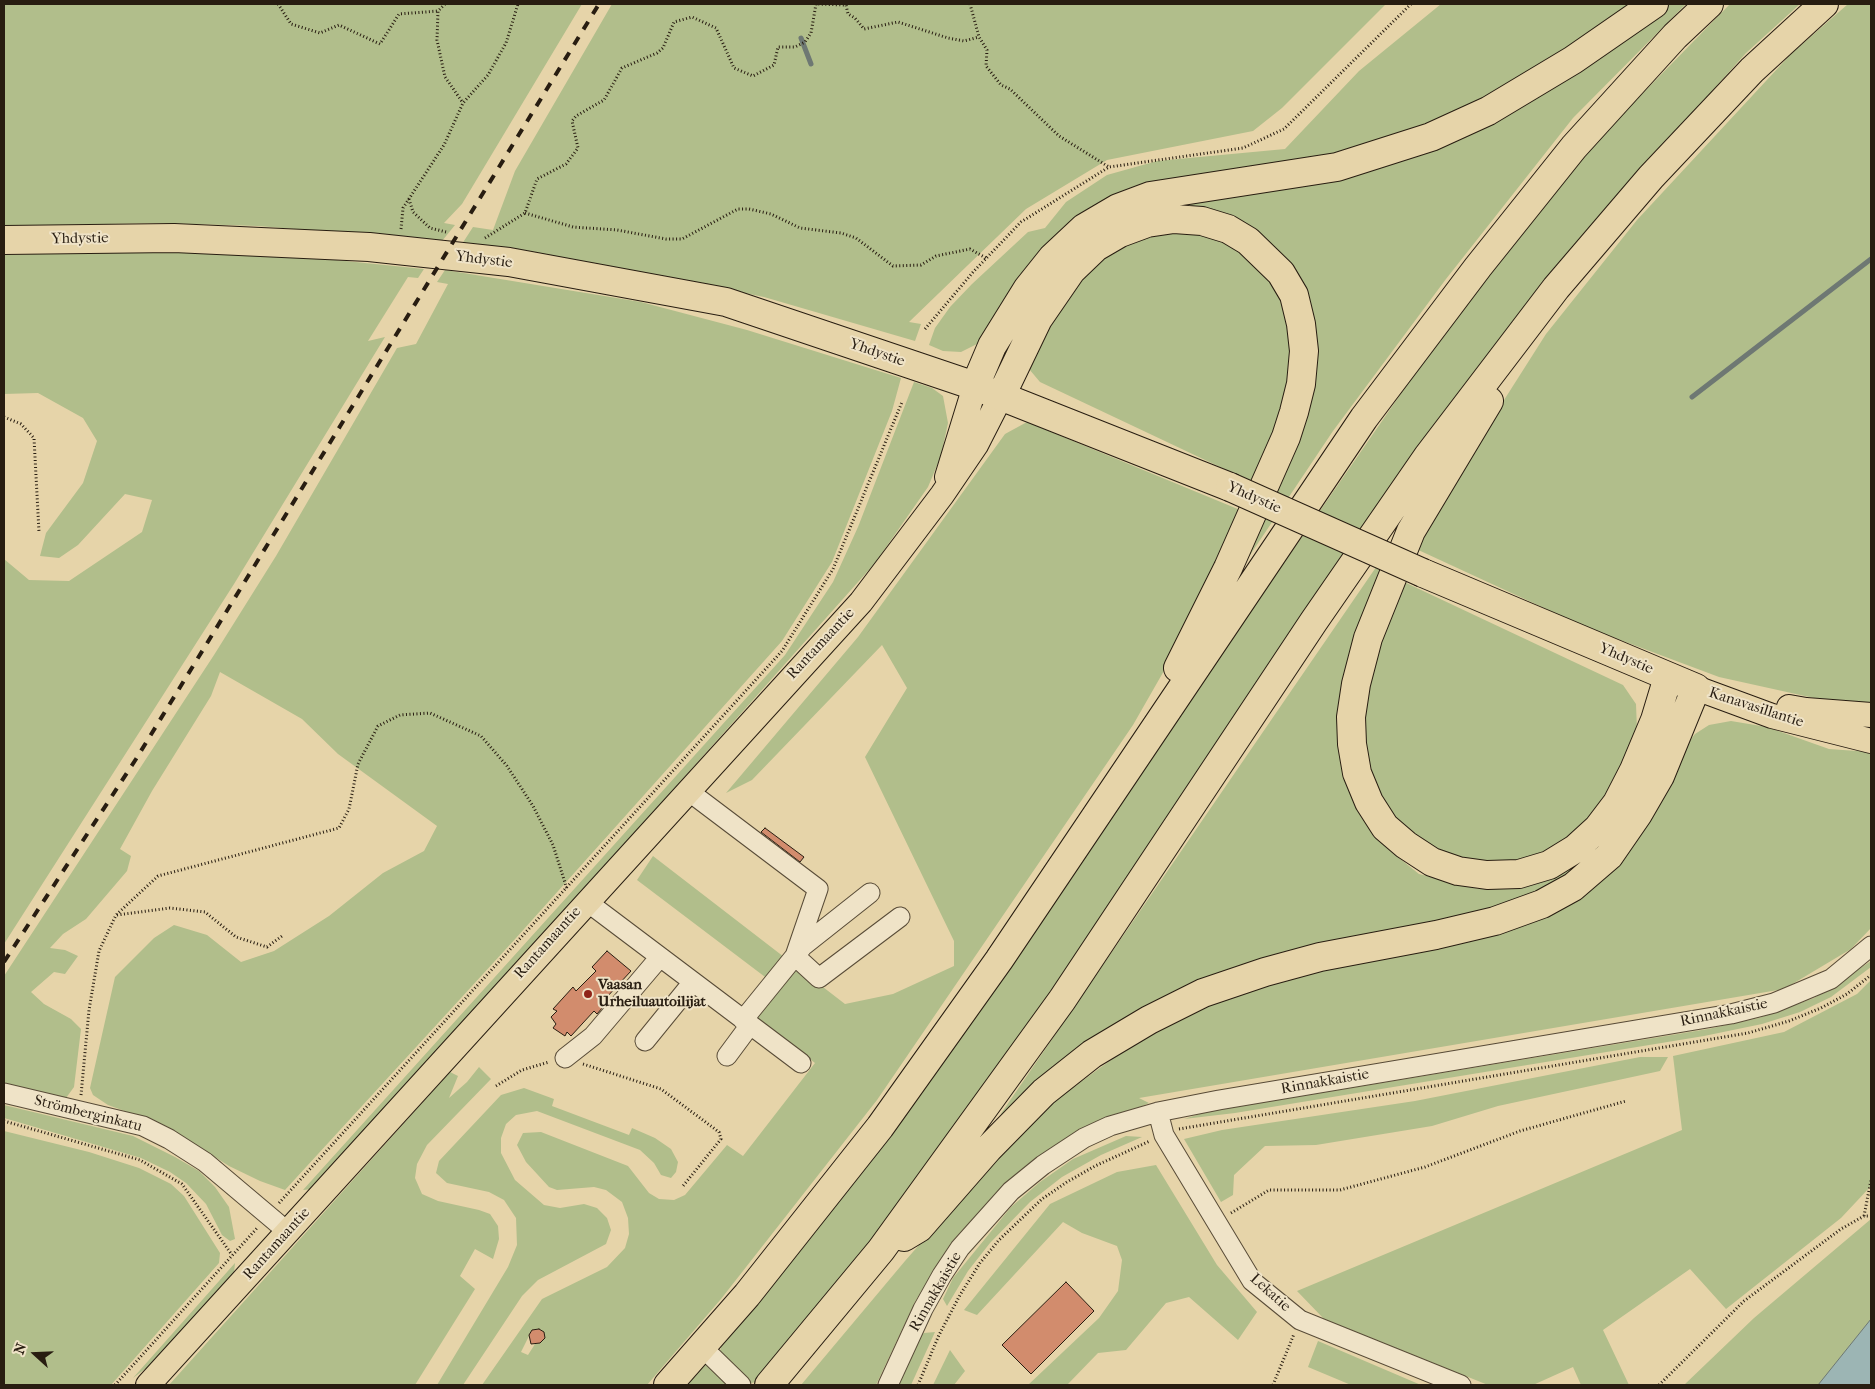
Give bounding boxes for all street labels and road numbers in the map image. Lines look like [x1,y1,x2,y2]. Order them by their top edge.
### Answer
street label: Yhdystie [51,230,109,248]
street label: Yhdystie [455,248,513,272]
street label: Yhdystie [847,335,907,371]
street label: Yhdystie [1224,478,1284,518]
street label: Rantamaantie [783,605,859,683]
street label: Yhdystie [1596,640,1656,678]
street label: Kanavasillantie [1706,684,1806,732]
street label: Rantamaantie [511,903,585,983]
street label: Rinnakkaistie [1679,995,1769,1031]
street label: Rinnakkaistie [1280,1065,1370,1099]
street label: Strömberginkatu [32,1092,144,1136]
street label: Rantamaantie [240,1204,314,1284]
street label: Rinnakkaistie [906,1249,966,1335]
street label: Lekatie [1246,1270,1294,1316]

